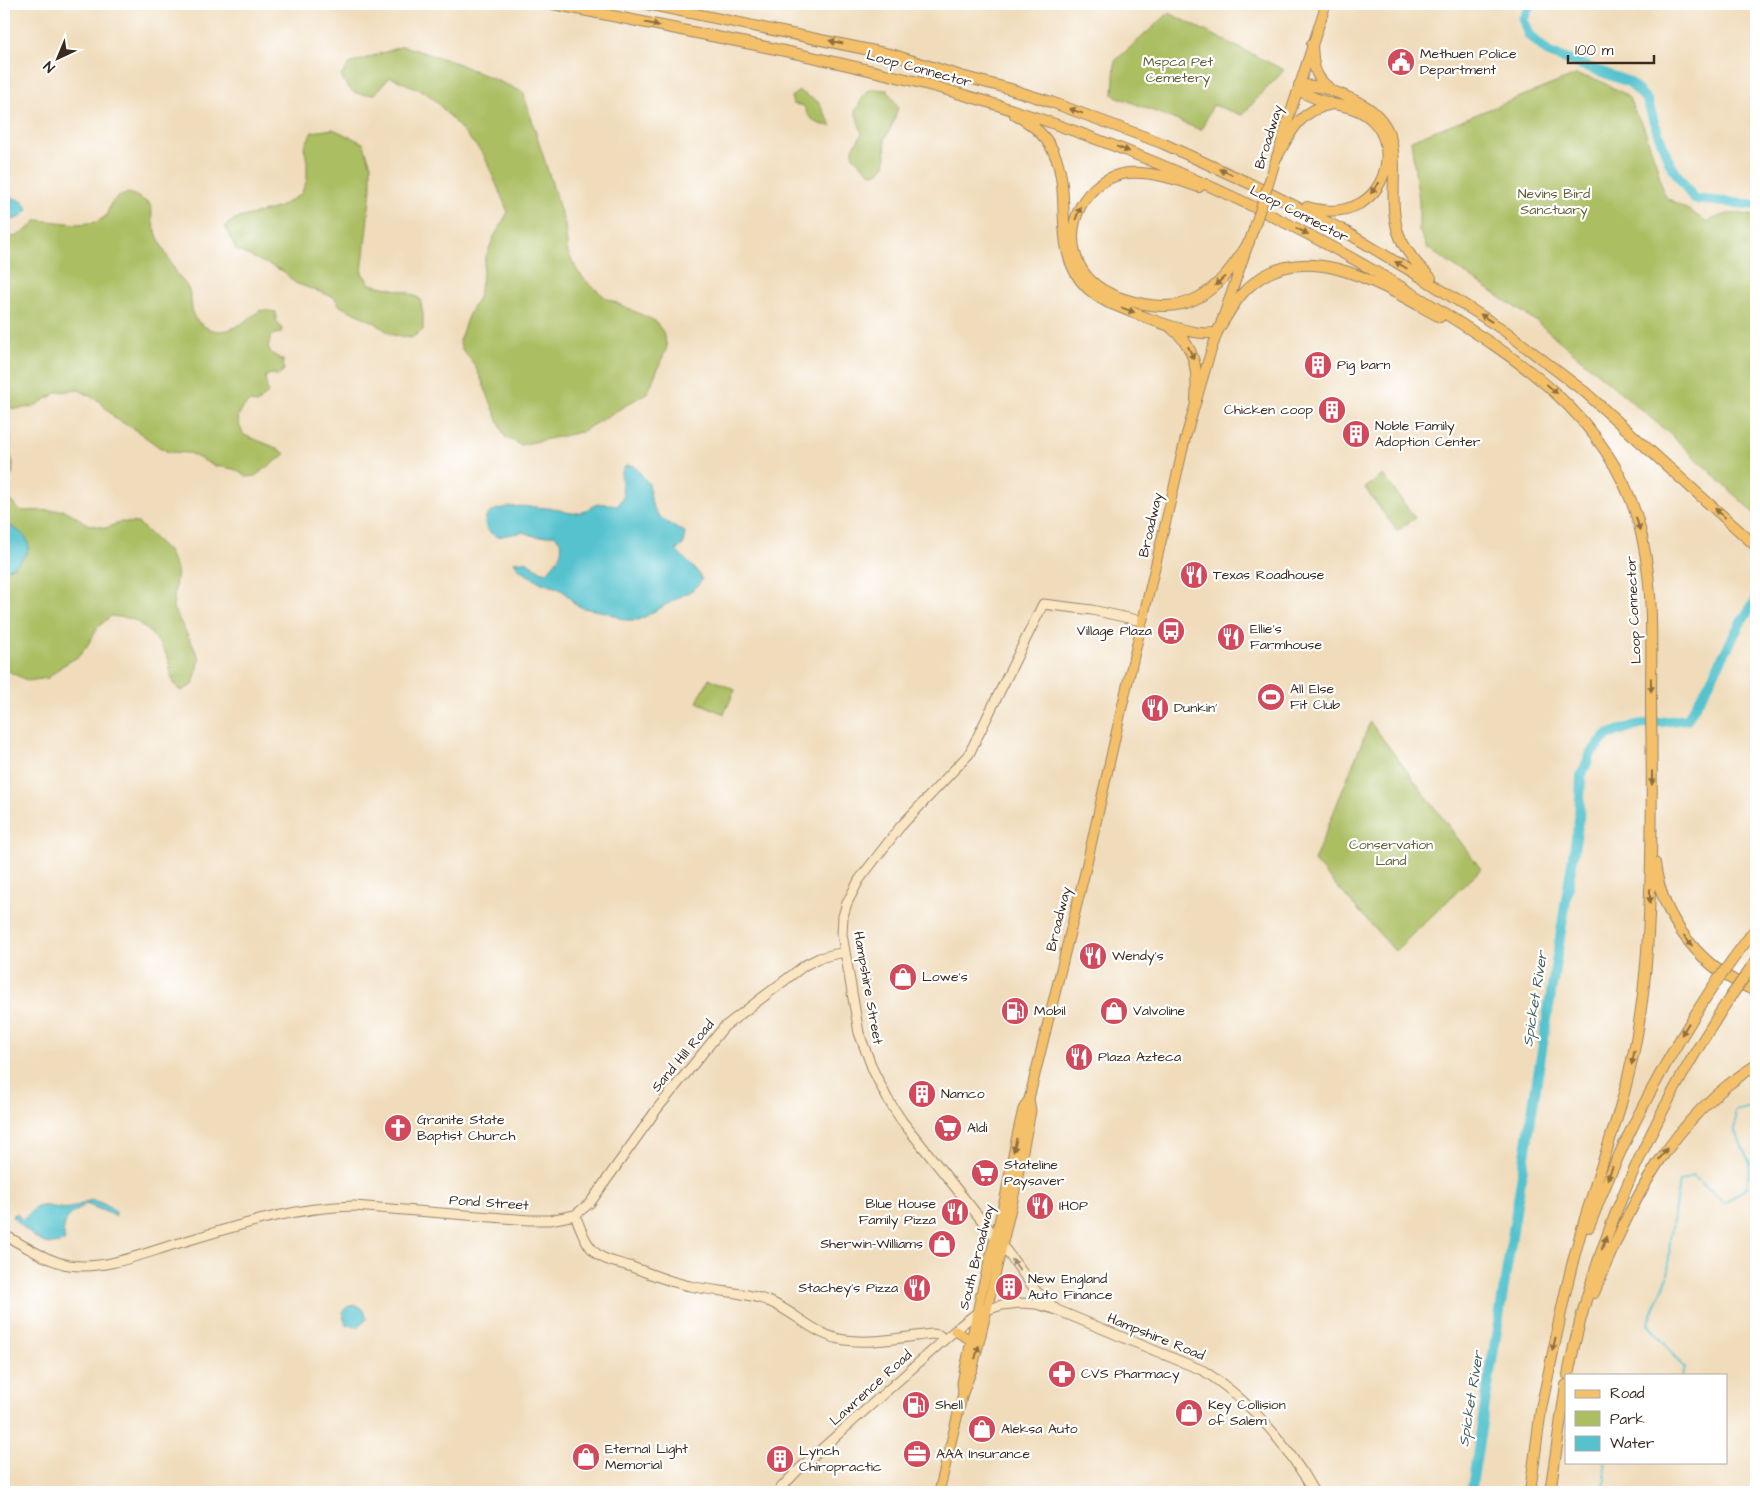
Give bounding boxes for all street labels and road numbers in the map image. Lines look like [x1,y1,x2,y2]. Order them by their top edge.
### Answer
street label: Loop Connector [864,45,974,93]
street label: Broadway [1250,102,1288,171]
street label: Loop Connector [1246,180,1352,248]
street label: Broadway [1134,490,1168,559]
street label: Loop Connector [1621,555,1647,665]
street label: Broadway [1041,884,1077,953]
street label: Hampshire Street [848,930,888,1046]
street label: Sand Hill Road [647,1016,719,1096]
street label: Pond Street [449,1190,530,1216]
street label: South Broadway [954,1202,1000,1312]
street label: Hampshire Road [1104,1308,1208,1366]
street label: Lawrence Road [825,1346,917,1430]

